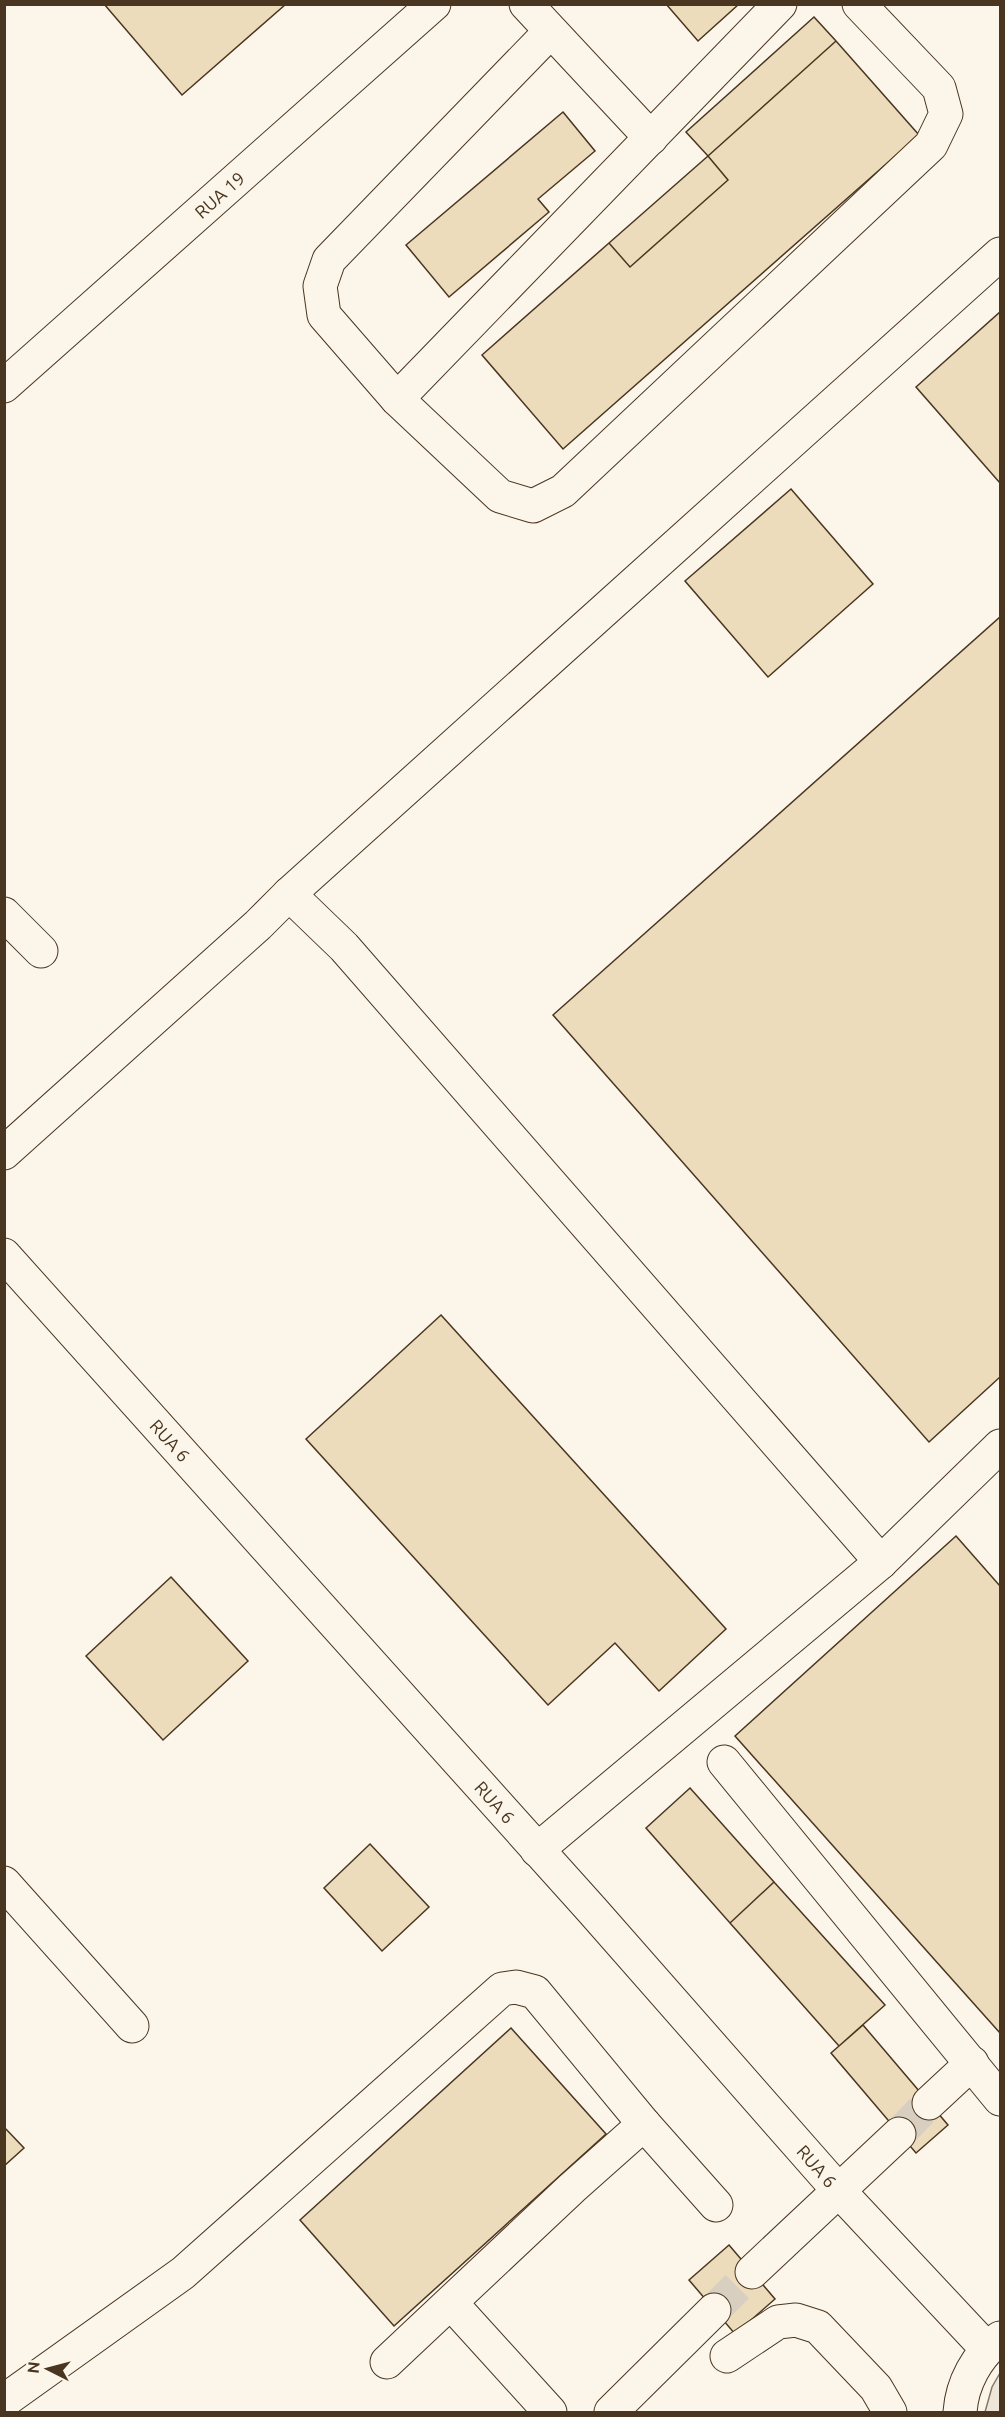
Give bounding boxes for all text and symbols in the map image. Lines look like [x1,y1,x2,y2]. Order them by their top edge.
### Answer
street label: RUA 19 [190,167,248,222]
street label: RUA 6 [146,1415,194,1465]
street label: RUA 6 [471,1777,519,1827]
street label: RUA 6 [793,2141,841,2191]
north arrow [18,2339,78,2399]
text: N [24,2361,43,2374]

